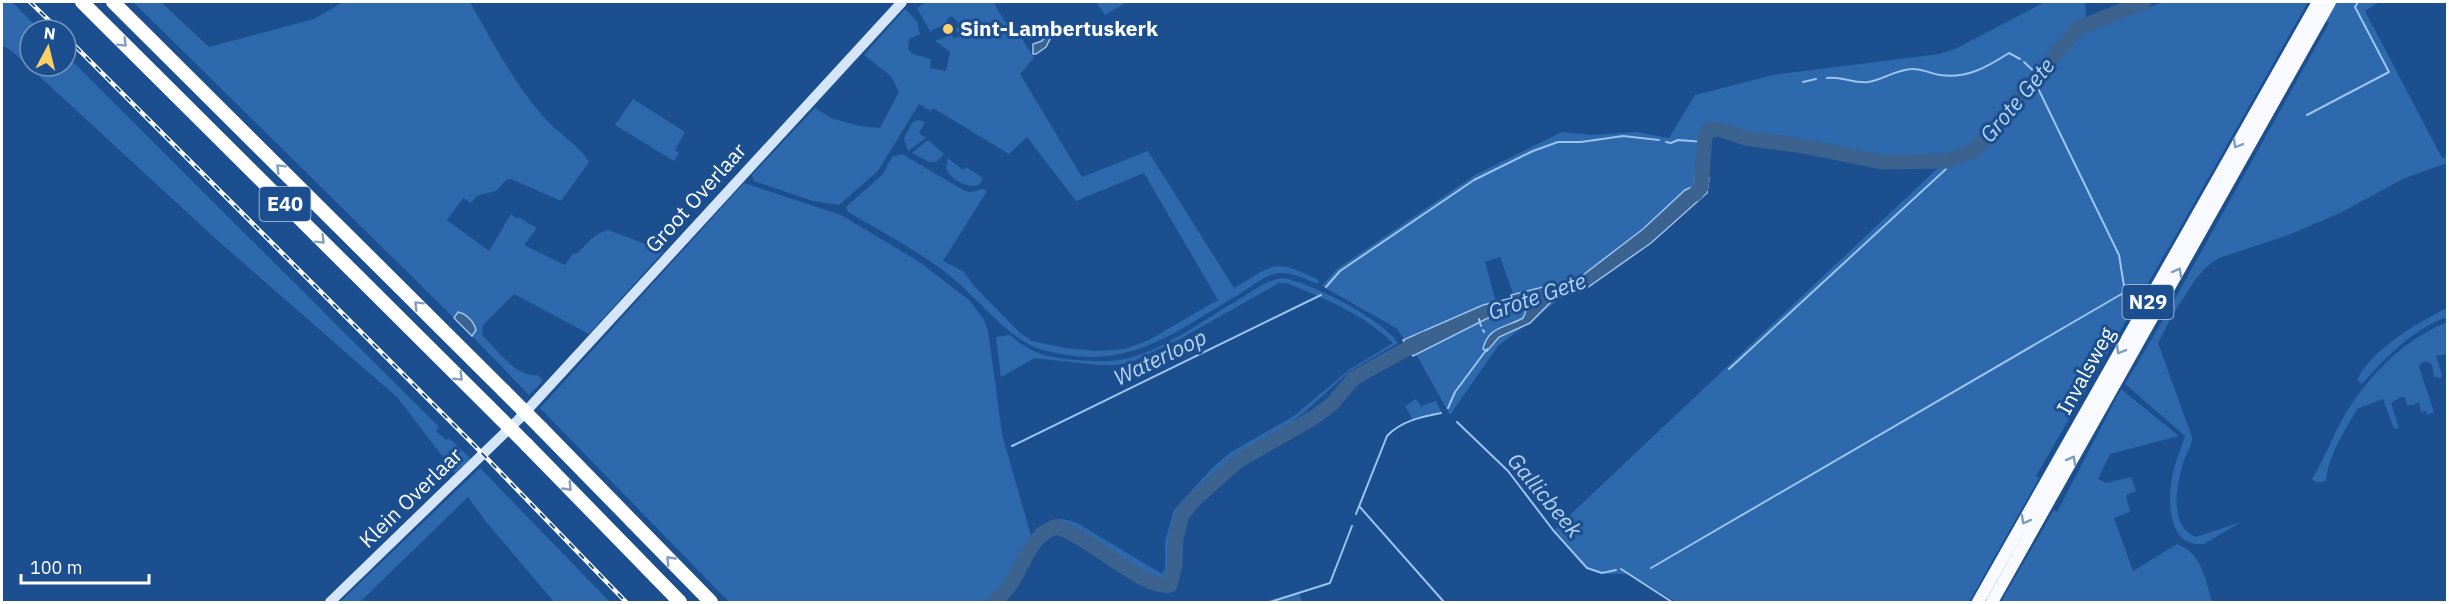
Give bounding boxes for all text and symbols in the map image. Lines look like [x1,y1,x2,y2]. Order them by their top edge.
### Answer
place label: Sint-Lambertuskerk [960,14,1159,42]
north arrow [18,18,78,78]
text: N [43,22,57,44]
marker: Sint-Lambertuskerk [941,22,955,36]
one-way arrow [116,35,127,46]
water label: Grote Gete [1973,51,2060,148]
street label: Groot Overlaar [639,136,752,258]
one-way arrow [2233,138,2245,148]
one-way arrow [277,164,288,175]
road number: E40 [260,187,310,221]
one-way arrow [314,233,325,243]
water label: Grote Gete [1484,265,1590,326]
one-way arrow [2171,267,2182,278]
road number: N29 [2122,285,2174,319]
one-way arrow [415,302,426,313]
water label: Waterloop [1108,322,1211,392]
street label: Invalsweg [2050,322,2121,419]
one-way arrow [2116,344,2128,354]
one-way arrow [452,370,463,381]
street label: Klein Overlaar [353,441,468,553]
water label: Gallicbeek [1502,446,1590,543]
one-way arrow [2065,456,2076,466]
one-way arrow [560,480,571,491]
one-way arrow [2020,514,2032,524]
scale bar [21,547,148,585]
text: 100 m [30,556,82,579]
one-way arrow [666,557,677,567]

